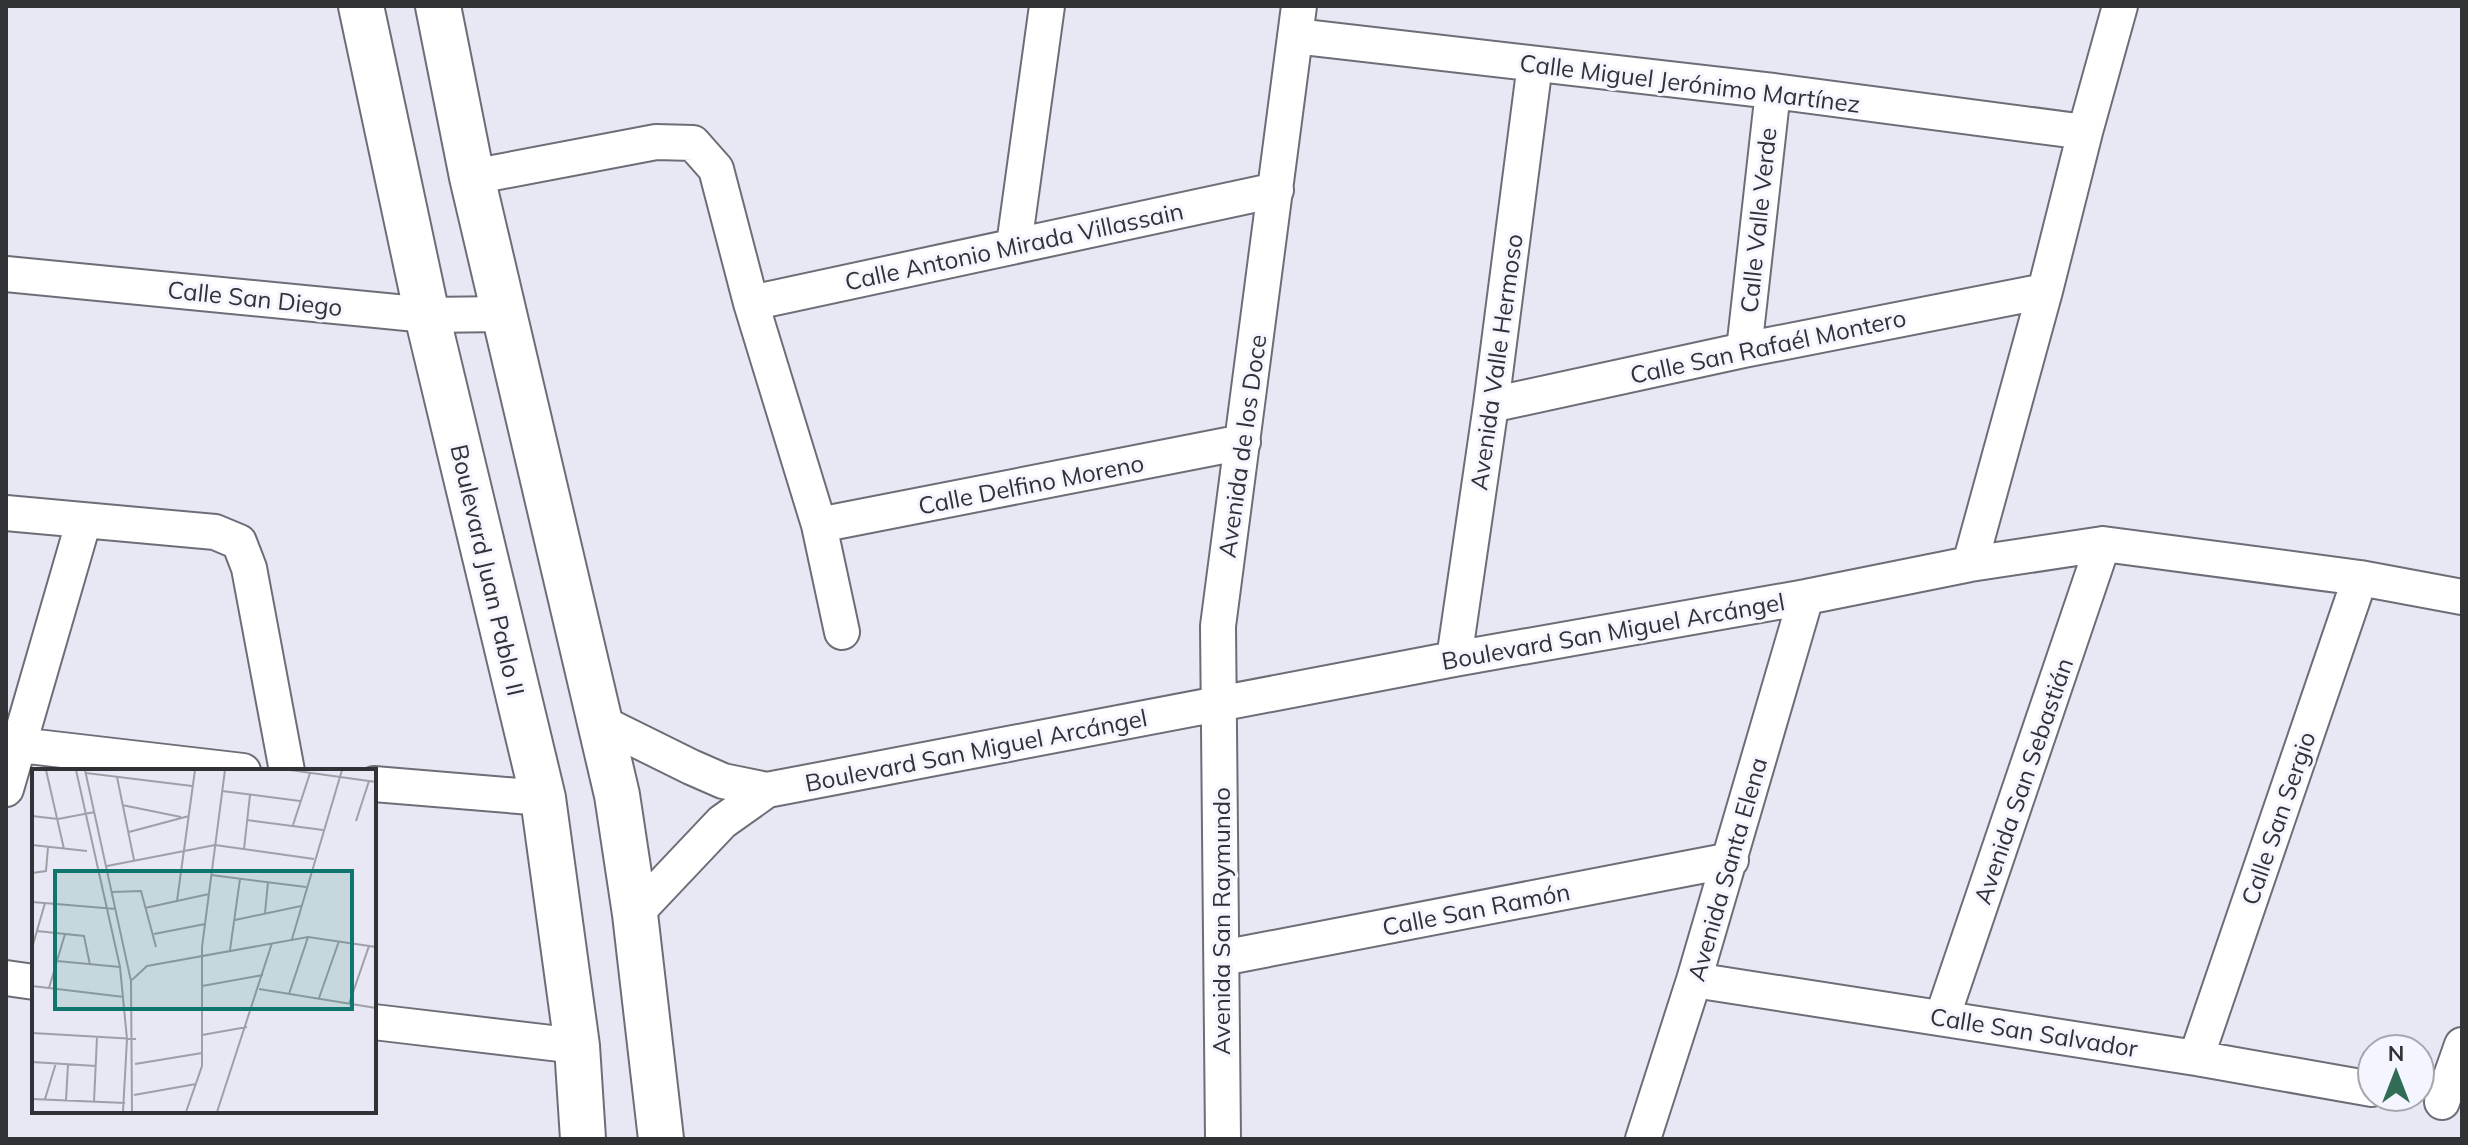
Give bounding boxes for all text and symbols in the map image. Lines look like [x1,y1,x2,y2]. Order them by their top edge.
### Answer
street label: Calle Miguel Jerónimo Martínez [1518,47,1862,119]
street label: Calle Valle Verde [1733,126,1783,314]
street label: Calle Antonio Mirada Villassain [842,195,1186,297]
street label: Avenida Valle Hermoso [1463,232,1529,492]
street label: Calle San Diego [166,274,344,322]
street label: Calle San Rafaél Montero [1627,302,1909,390]
street label: Avenida de los Doce [1211,332,1273,560]
street label: Boulevard Juan Pablo II [444,441,532,699]
street label: Calle Delfino Moreno [916,447,1146,521]
street label: Boulevard San Miguel Arcángel [1439,586,1787,676]
street label: Avenida San Sebastián [1967,654,2079,908]
street label: Boulevard San Miguel Arcángel [802,702,1150,798]
street label: Calle San Sergio [2234,727,2322,909]
street label: Avenida Santa Elena [1681,754,1773,984]
inset map [32,769,376,1113]
street label: Avenida San Raymundo [1206,787,1236,1055]
street label: Calle San Ramón [1380,876,1572,942]
street label: Calle San Salvador [1928,1001,2140,1063]
north arrow [2356,1033,2436,1113]
text: N [2388,1039,2404,1067]

